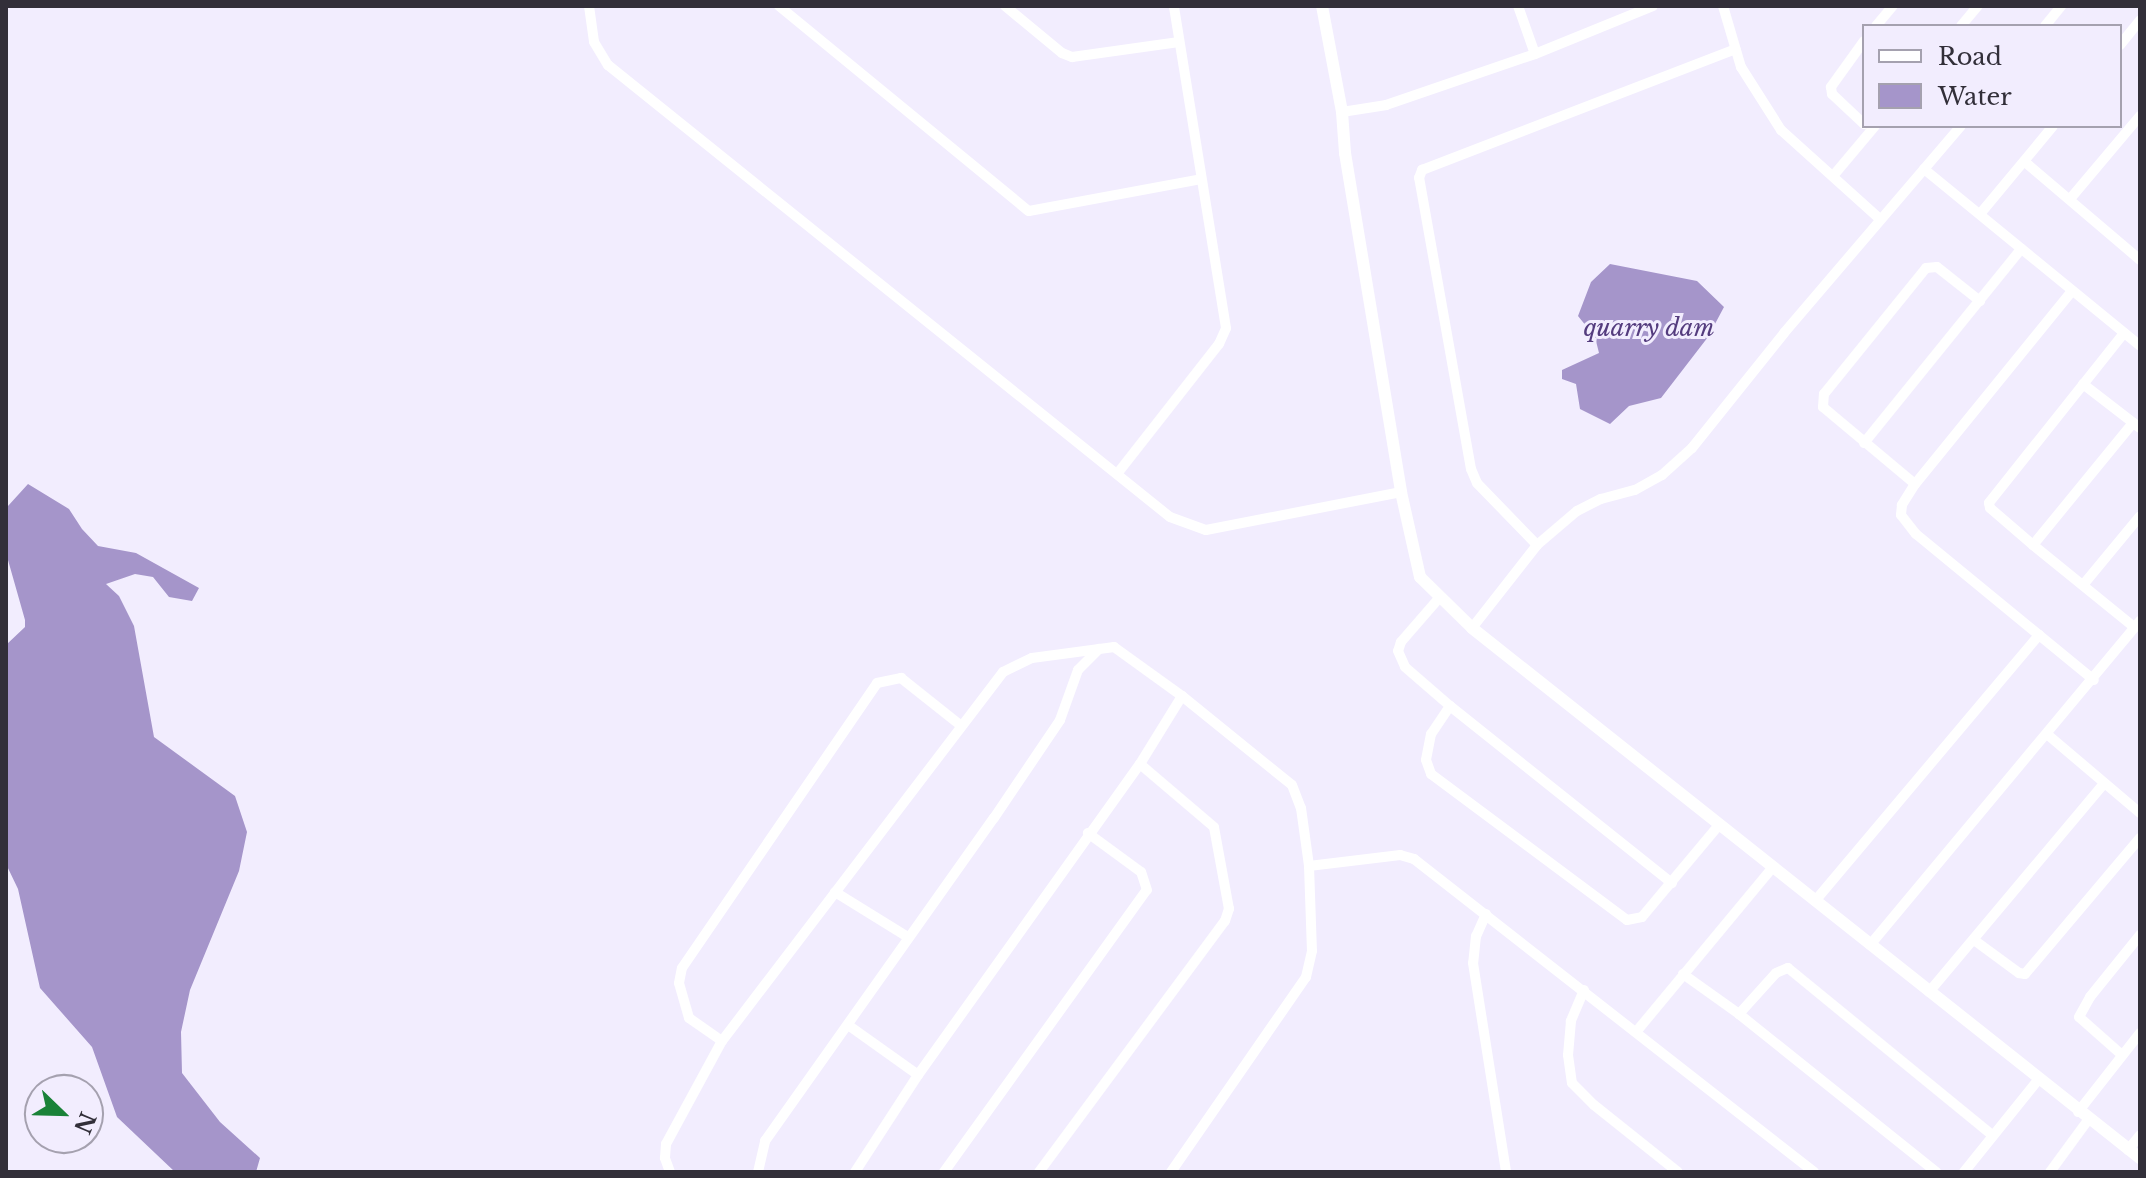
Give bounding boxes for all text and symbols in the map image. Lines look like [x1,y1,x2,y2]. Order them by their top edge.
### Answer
legend [1862,24,2122,128]
text: Road [1938,42,2002,71]
text: Water [1938,82,2012,111]
water label: quarry dam [1584,314,1714,342]
north arrow [24,1074,104,1154]
text: N [68,1108,101,1138]

